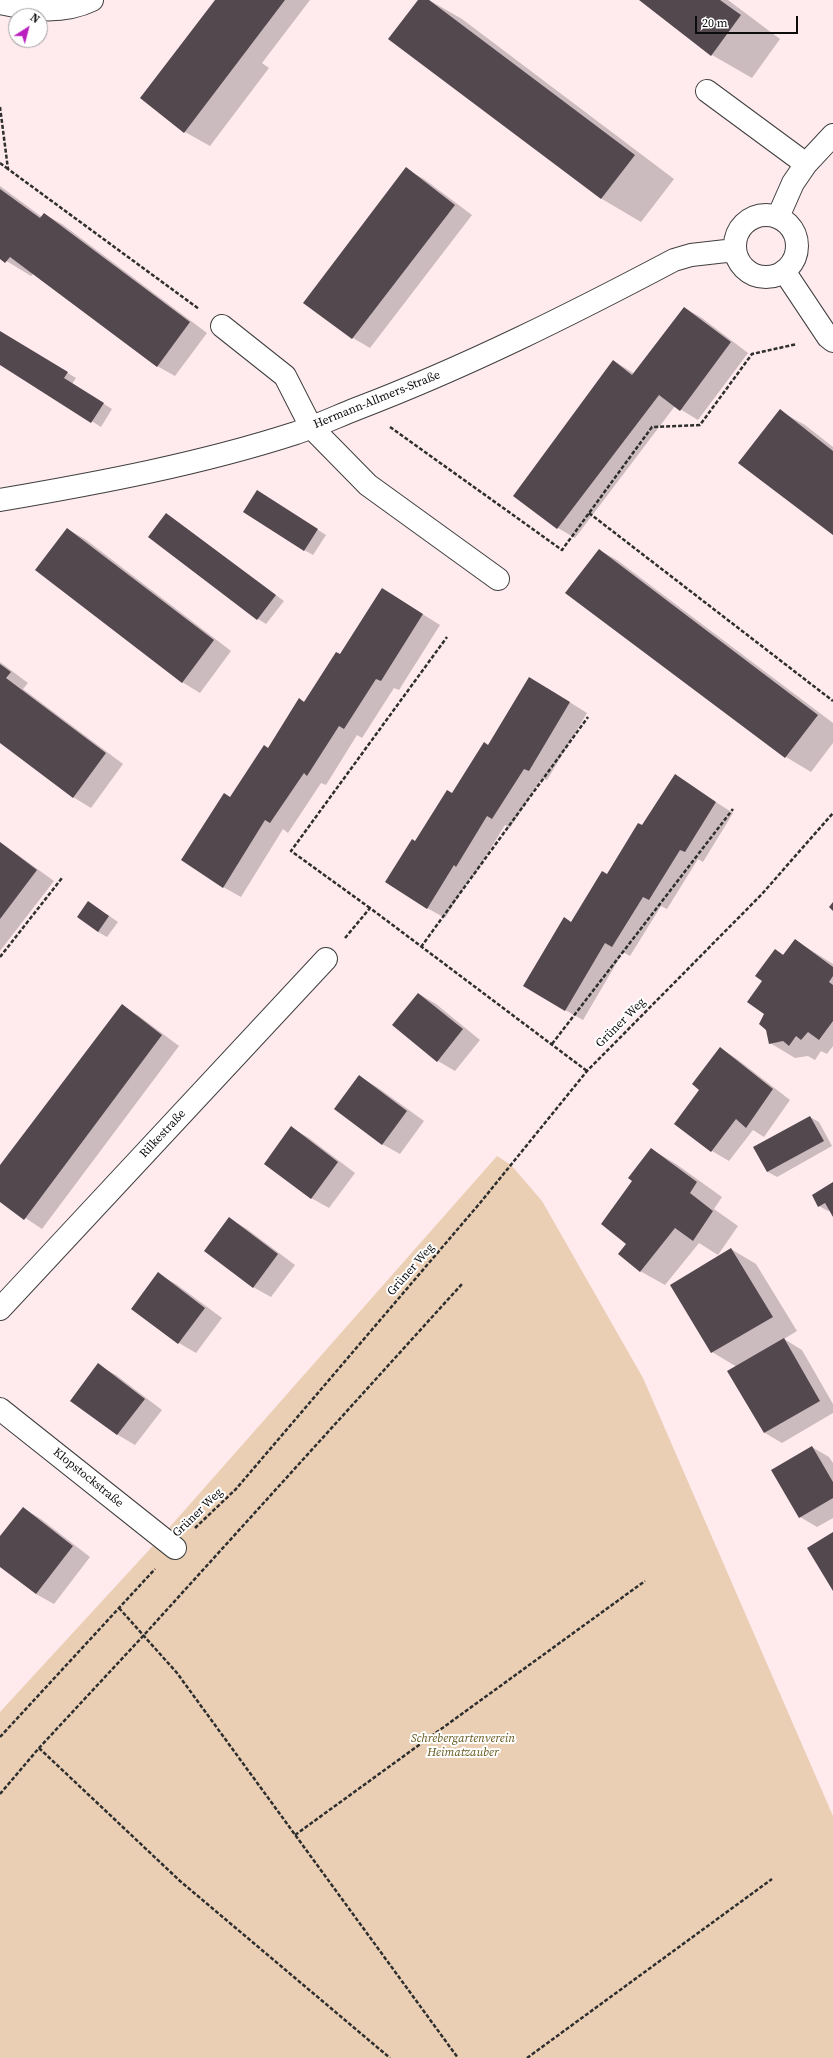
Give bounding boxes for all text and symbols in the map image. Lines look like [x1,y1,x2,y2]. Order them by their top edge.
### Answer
north arrow [8,8,48,48]
scale bar [697,8,800,34]
text: N [27,10,42,27]
text: 20 m [702,15,728,31]
street label: Hermann-Allmers-Straße [312,368,442,432]
street label: Grüner Weg [593,995,649,1051]
street label: Rilkestraße [137,1107,189,1161]
street label: Grüner Weg [384,1241,438,1299]
street label: Klopstockstraße [50,1445,126,1511]
street label: Grüner Weg [170,1485,226,1541]
park label: Schrebergartenverein Heimatzauber [411,1732,515,1760]

